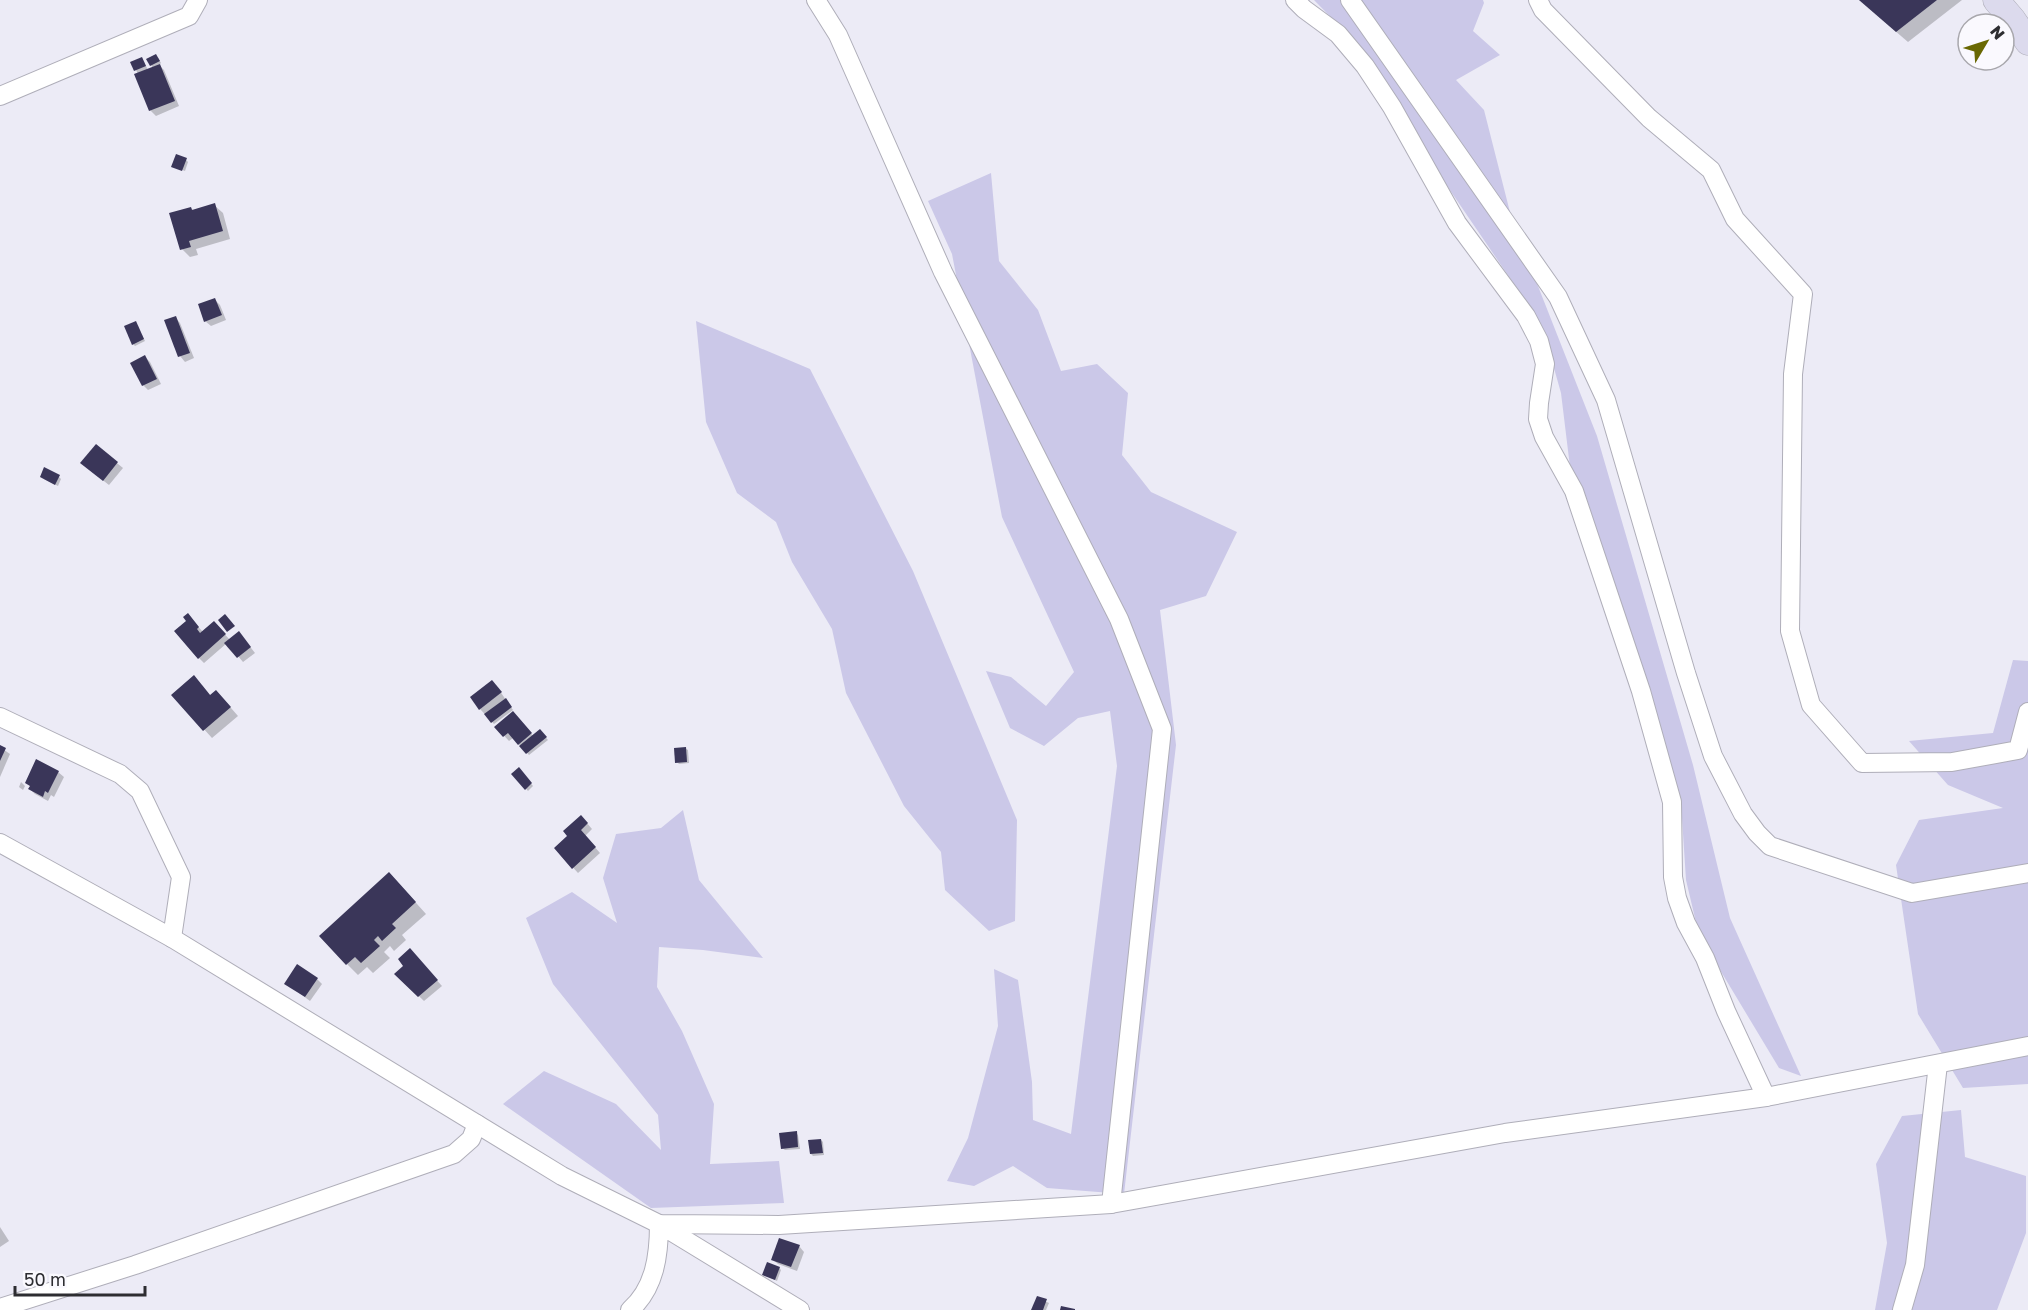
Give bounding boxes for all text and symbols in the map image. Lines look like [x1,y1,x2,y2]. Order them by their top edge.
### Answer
north arrow [1956,12,2016,72]
text: N [1986,22,2009,44]
scale bar [15,1259,146,1297]
text: 50 m [24,1268,66,1290]

